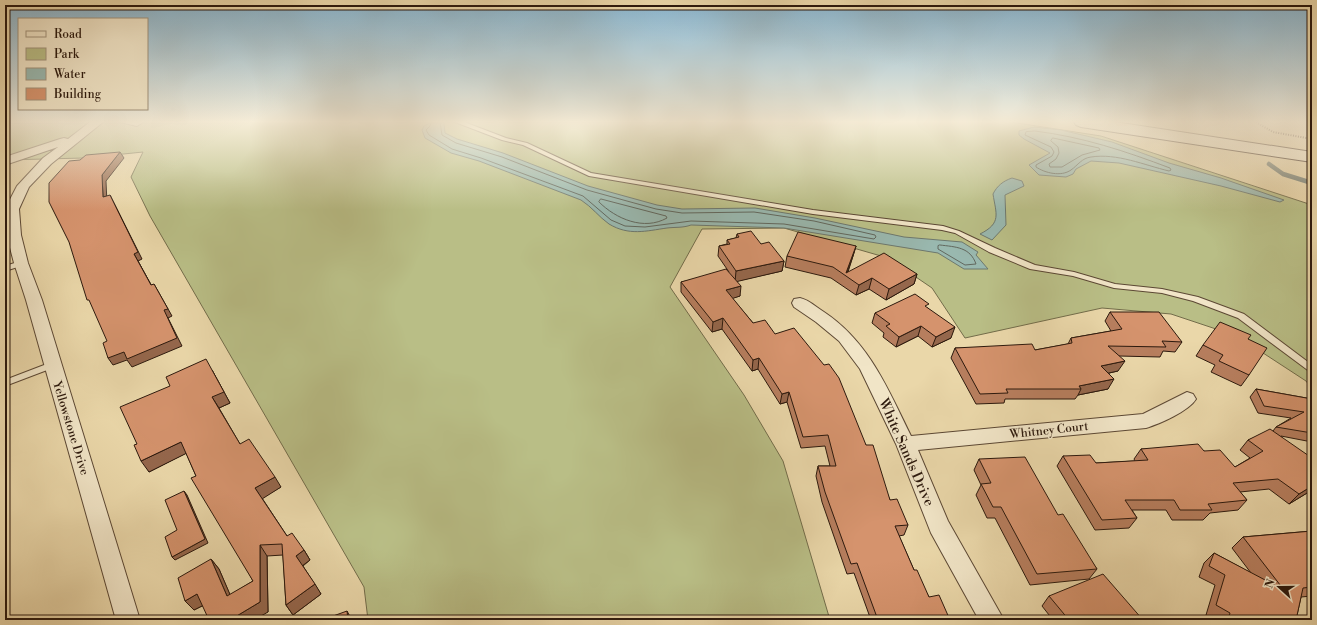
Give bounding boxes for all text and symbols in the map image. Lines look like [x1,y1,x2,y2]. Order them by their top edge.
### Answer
legend [18,18,148,110]
text: Road [54,27,82,42]
text: Park [54,47,80,62]
text: Water [53,67,86,82]
text: Building [53,87,102,102]
street label: Yellowstone Drive [49,378,92,477]
street label: White Sands Drive [874,395,938,509]
street label: Whitney Court [1008,419,1090,442]
north arrow [1259,567,1299,607]
text: N [1263,577,1279,590]

